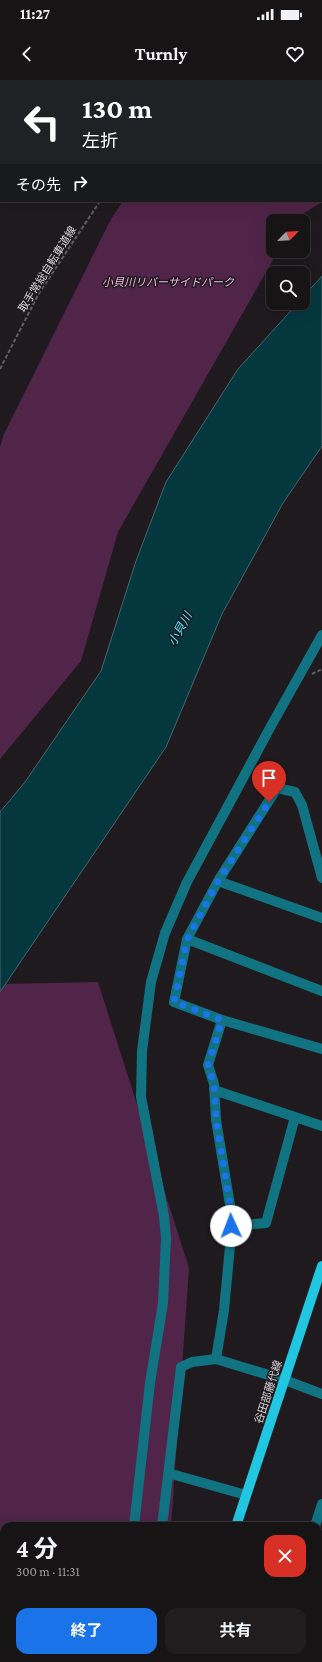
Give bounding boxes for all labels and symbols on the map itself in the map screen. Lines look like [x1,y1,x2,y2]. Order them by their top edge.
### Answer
north arrow [266,214,310,258]
street label: 取手常総自転車道線 [16,224,78,314]
park label: 小貝川リバーサイドパーク [102,276,235,288]
water label: 小貝川 [165,608,196,648]
pin [252,761,286,802]
position arrow [210,1205,252,1247]
street label: 谷田部藤代線 [252,1359,284,1425]

